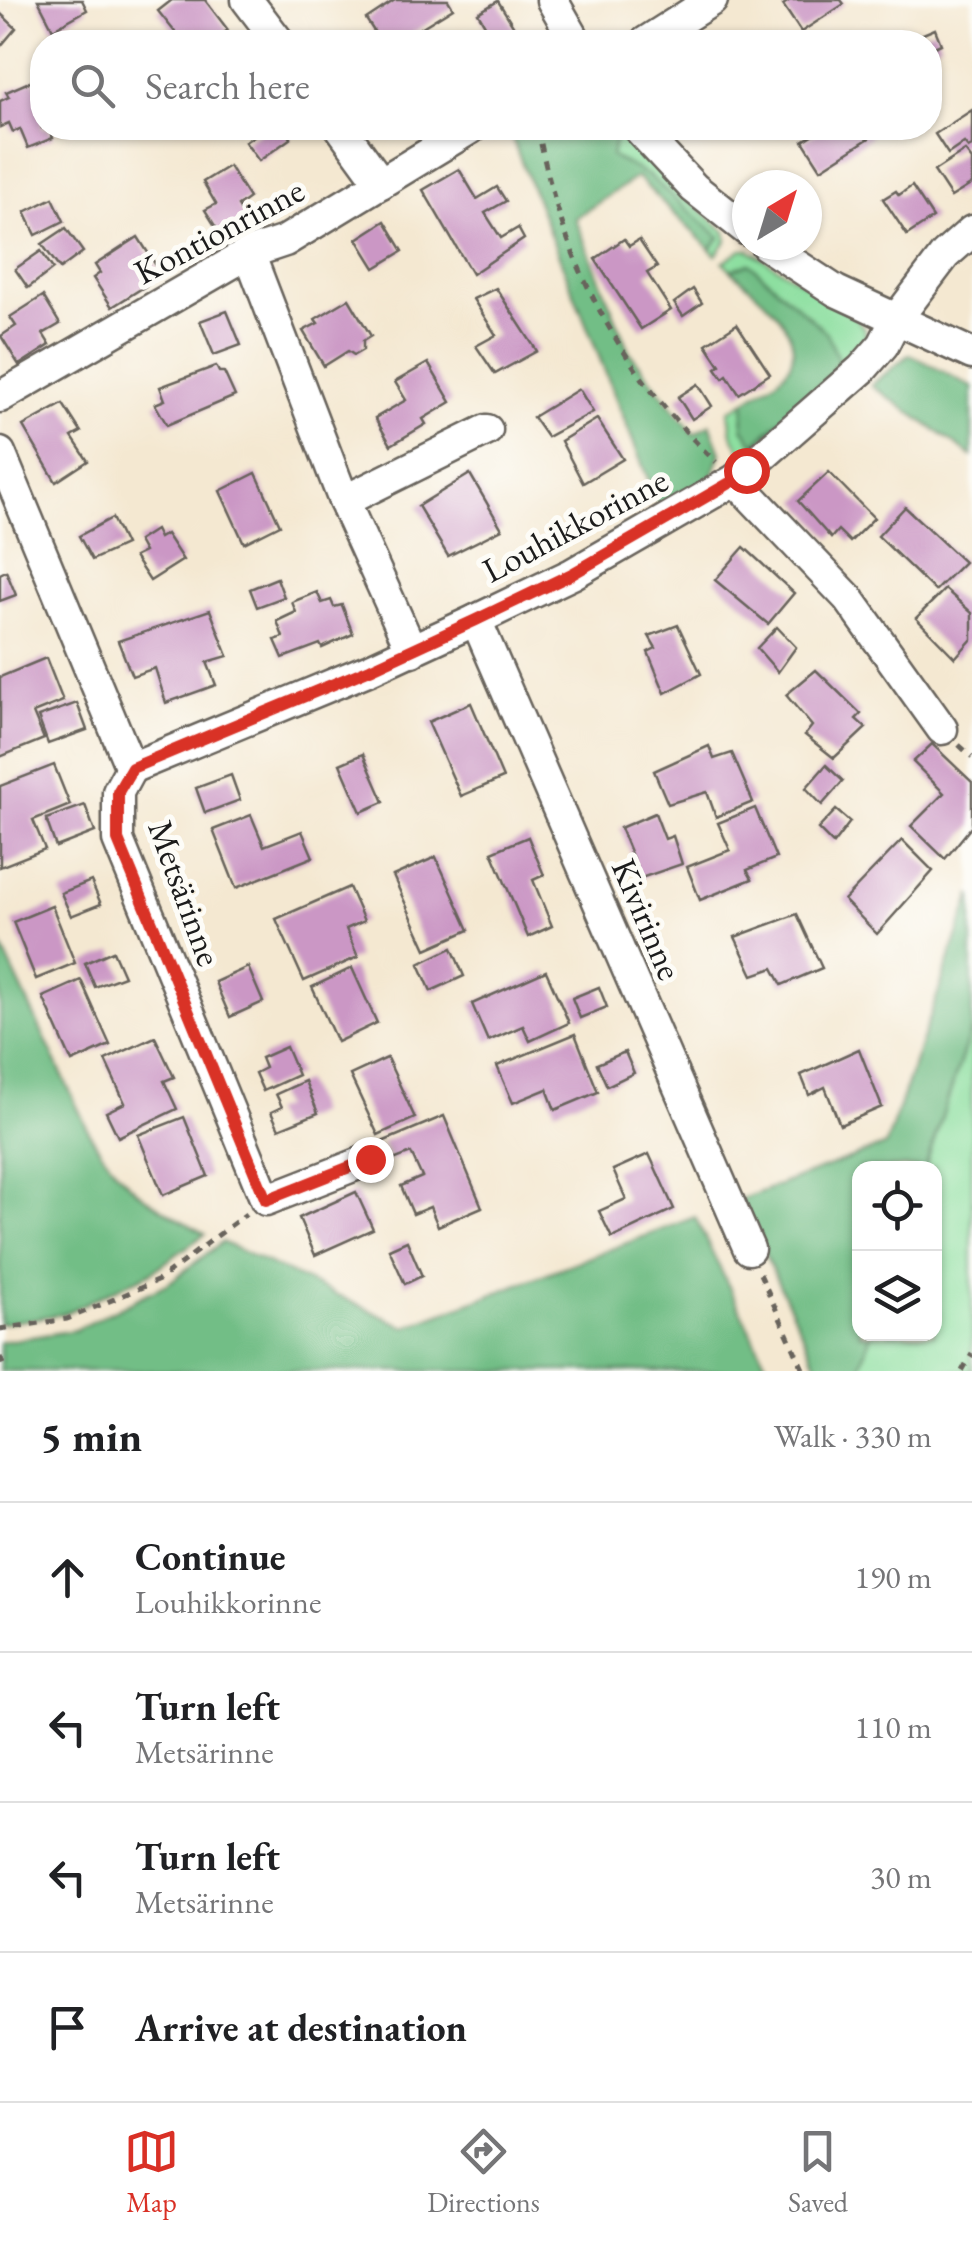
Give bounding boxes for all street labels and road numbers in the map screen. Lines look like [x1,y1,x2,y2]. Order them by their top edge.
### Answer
street label: Kontionrinne [126,167,311,294]
street label: Louhikkorinne [474,457,675,592]
street label: Metsärinne [138,814,233,972]
street label: Kivirinne [602,851,693,986]

